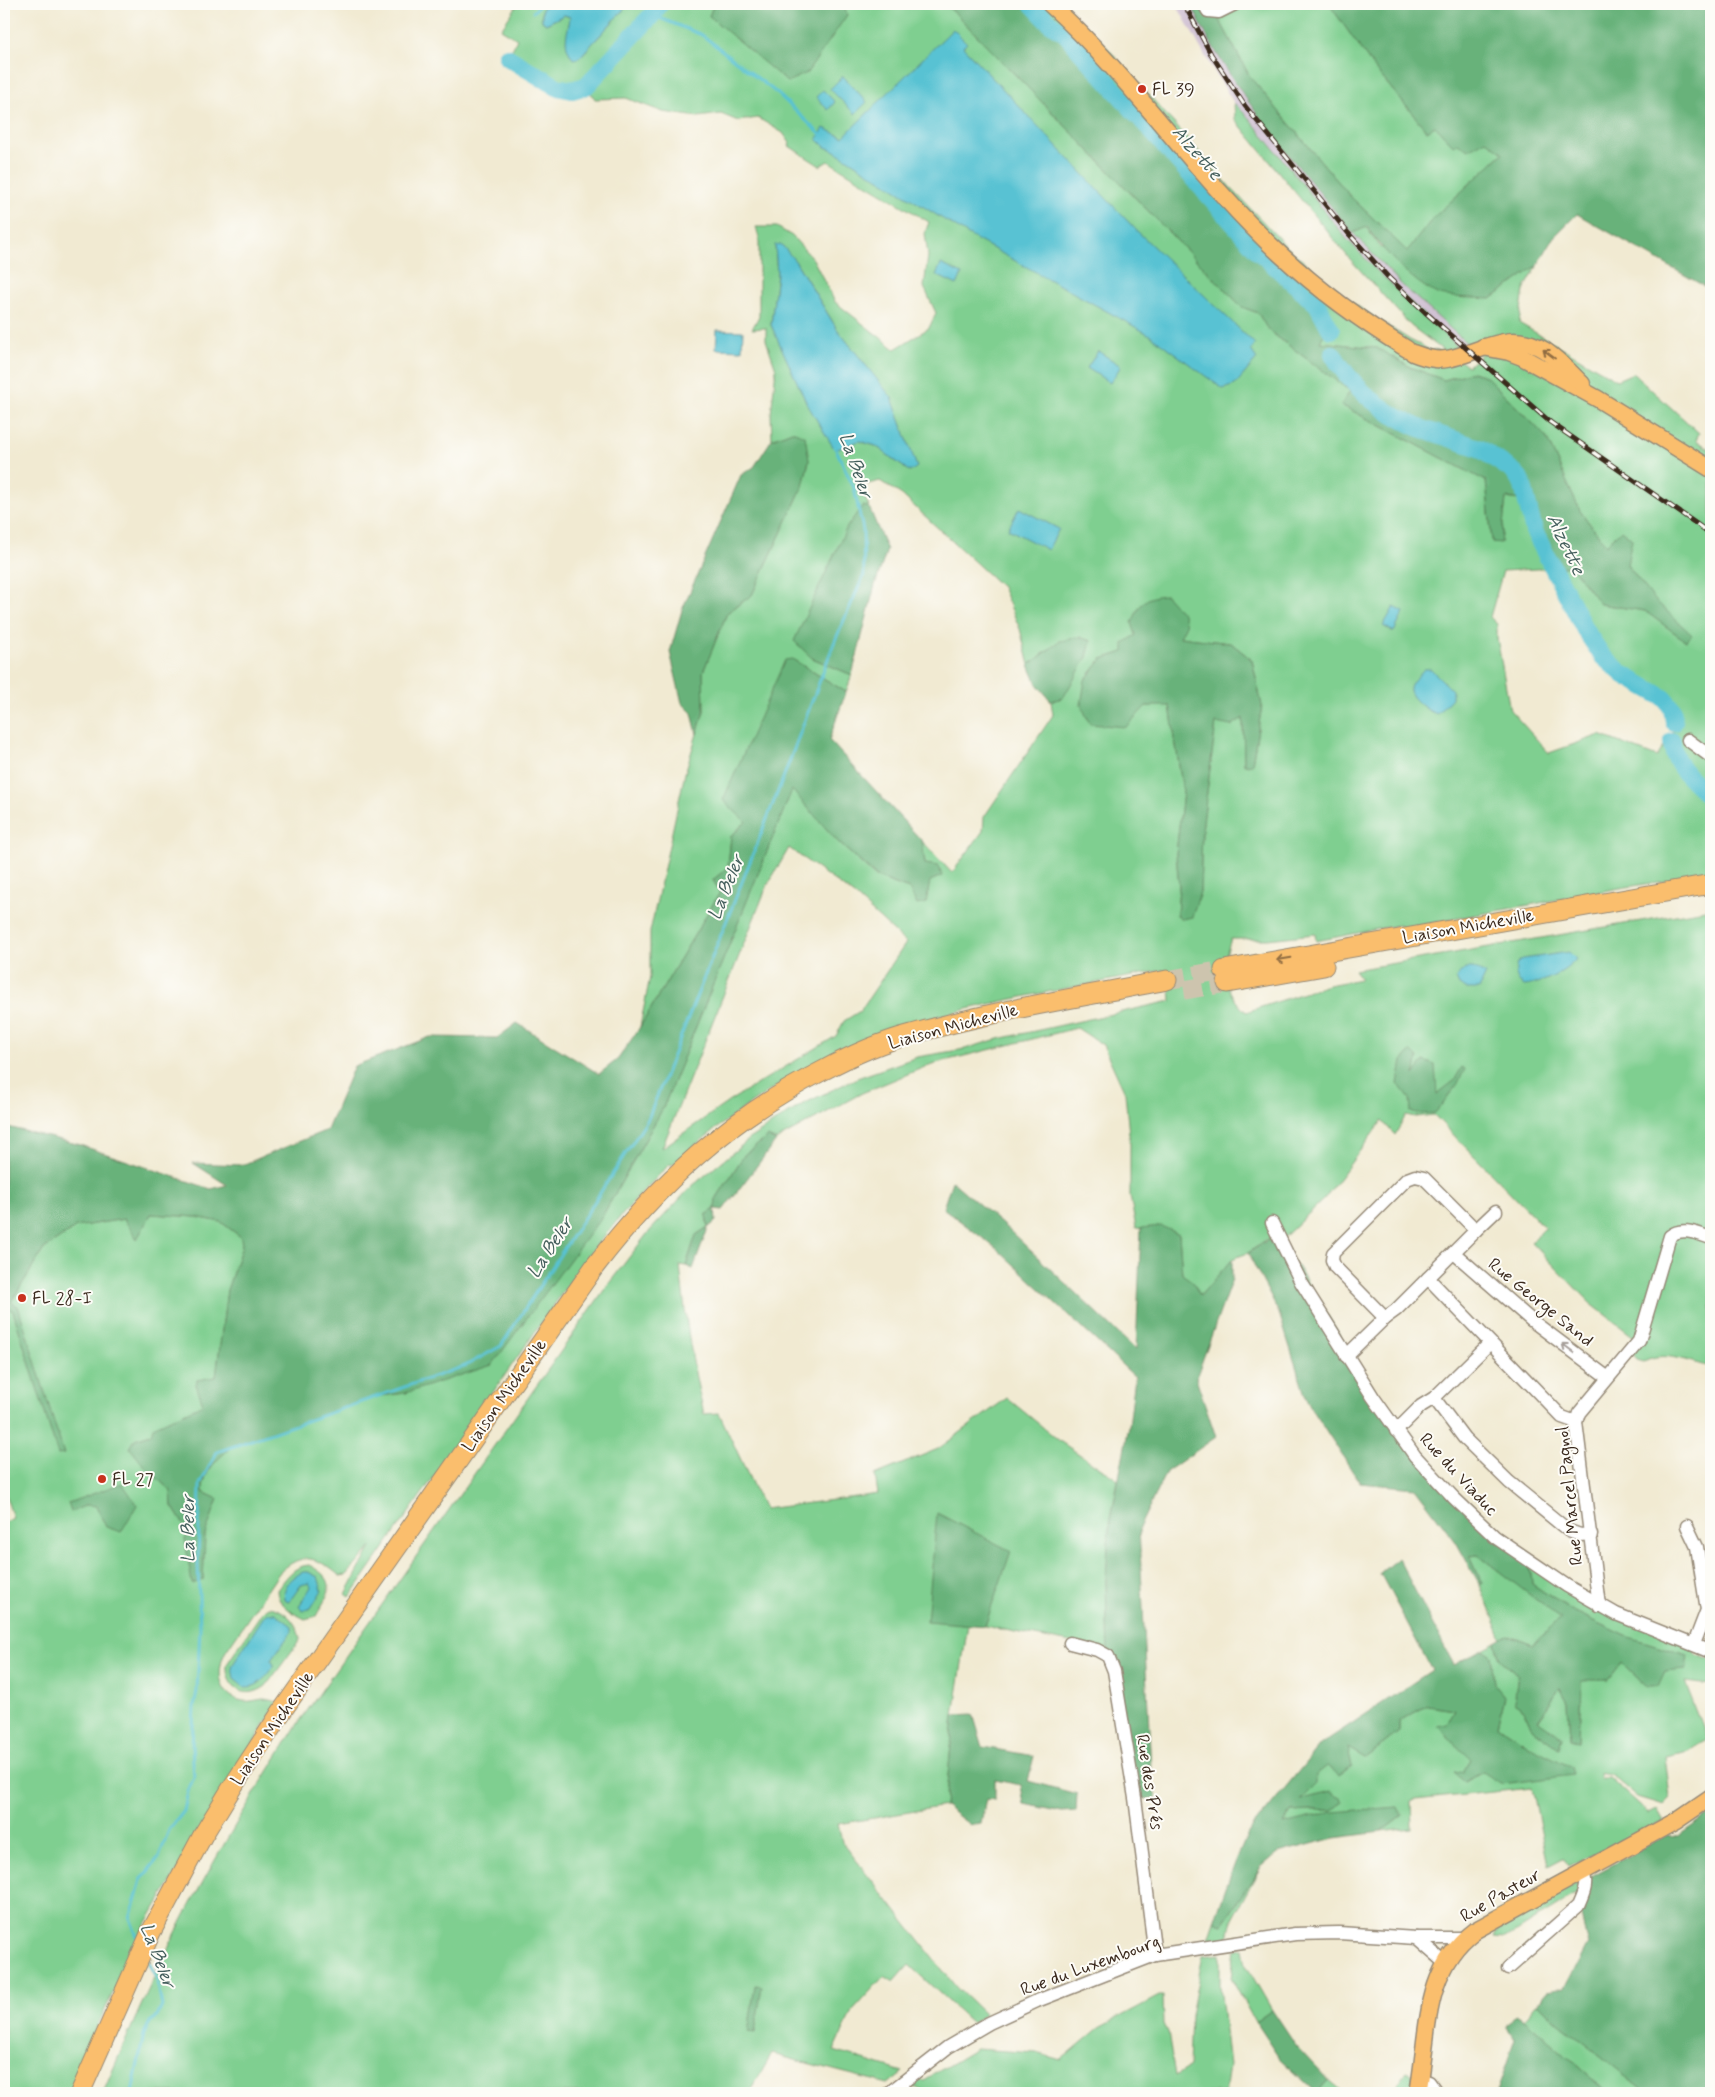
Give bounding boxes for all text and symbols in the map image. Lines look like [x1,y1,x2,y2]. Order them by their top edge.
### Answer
place label: FL 39 [1152,78,1195,102]
marker: FL 39 [1136,83,1148,95]
water label: Alzette [1166,120,1228,186]
one-way arrow [1543,349,1556,360]
water label: La Beler [833,429,879,503]
water label: Alzette [1541,510,1591,580]
water label: La Beler [702,850,751,924]
street label: Liaison Micheville [1401,904,1536,950]
one-way arrow [1277,955,1293,965]
street label: Liaison Micheville [886,998,1021,1056]
water label: La Beler [521,1211,580,1283]
street label: Rue George Sand [1482,1253,1598,1354]
place label: FL 28-I [32,1287,92,1311]
marker: FL 28-I [16,1292,28,1304]
street label: Liaison Micheville [457,1334,553,1457]
one-way arrow [1561,1343,1575,1353]
street label: Rue Marcel Pagnol [1551,1425,1590,1567]
street label: Rue du Viaduc [1414,1428,1503,1521]
place label: FL 27 [112,1468,154,1492]
marker: FL 27 [96,1473,108,1485]
water label: La Beler [176,1493,201,1563]
street label: Liaison Micheville [226,1667,320,1790]
street label: Rue des Prés [1130,1733,1168,1832]
street label: Rue Pasteur [1456,1863,1545,1928]
water label: La Beler [134,1920,182,1993]
street label: Rue du Luxembourg [1017,1930,1163,2002]

